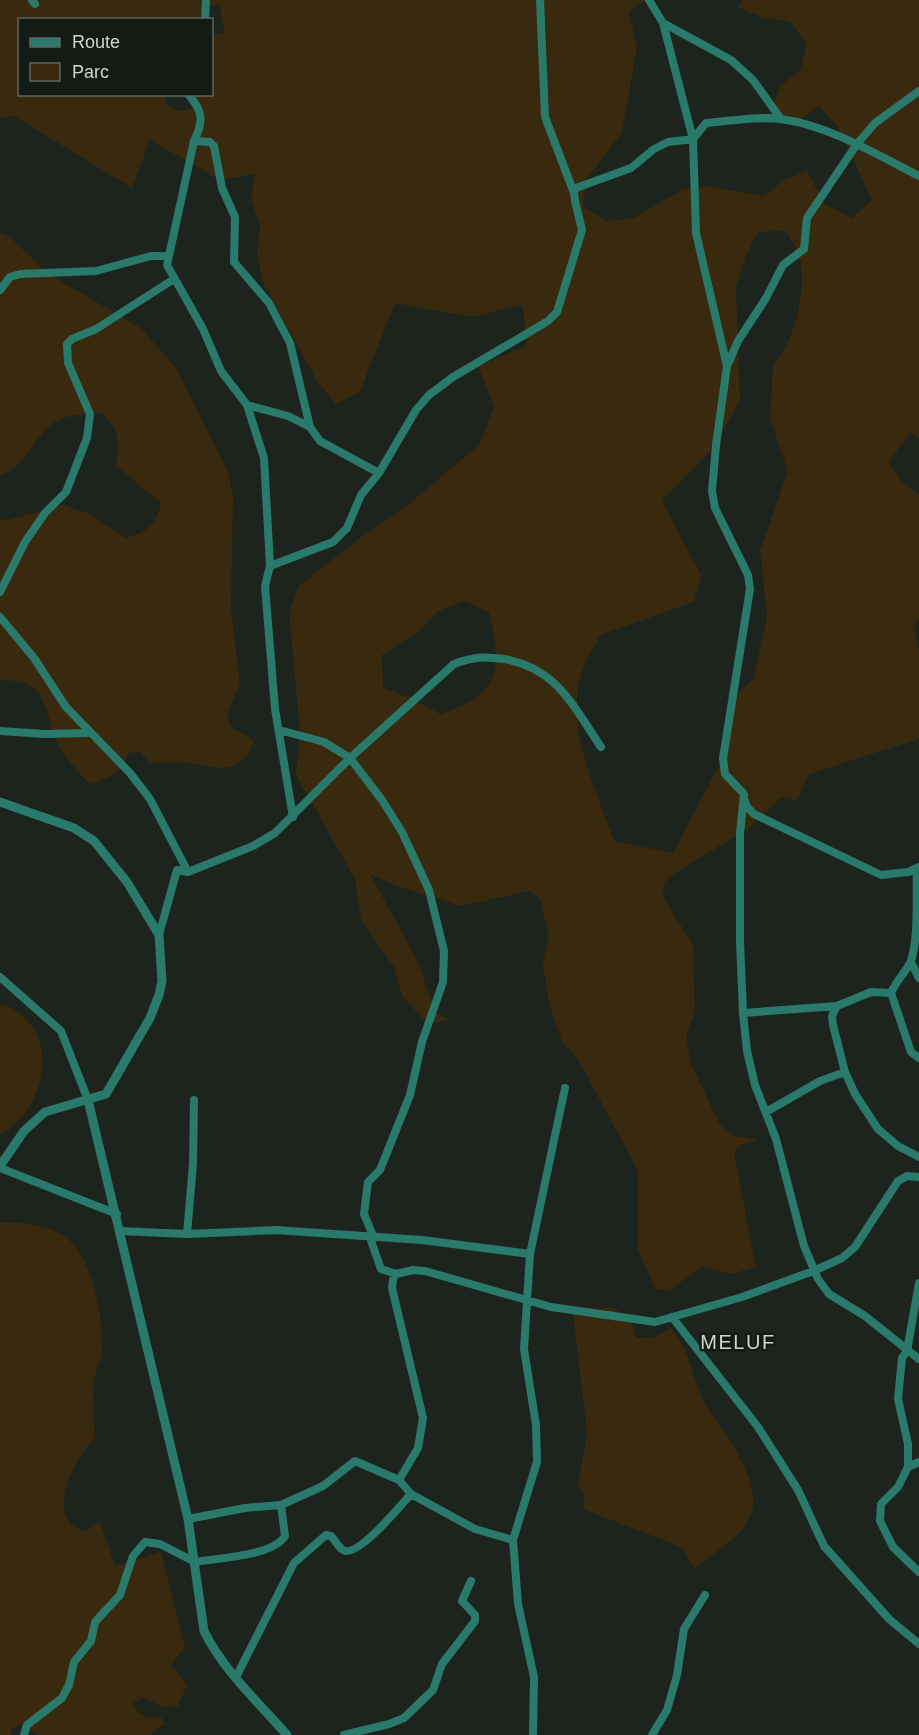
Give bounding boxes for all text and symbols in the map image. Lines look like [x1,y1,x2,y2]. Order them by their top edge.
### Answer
legend [18,18,213,96]
text: Route [72,32,120,52]
text: Parc [72,62,109,82]
district label: MELUF [700,1331,776,1353]

